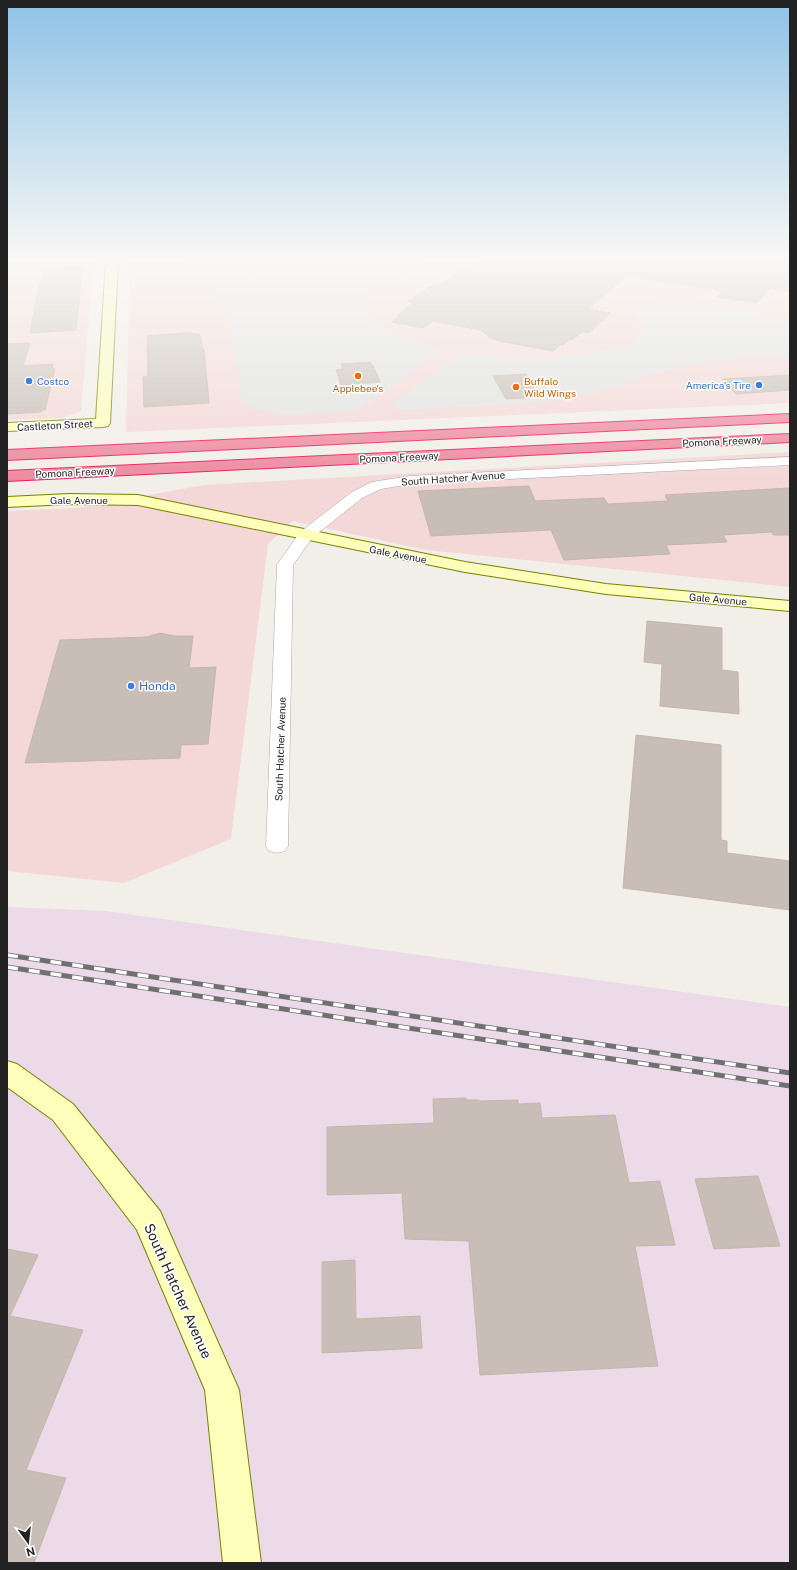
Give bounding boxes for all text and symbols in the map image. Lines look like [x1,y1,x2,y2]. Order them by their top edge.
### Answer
marker: Applebee's [353,371,363,381]
place label: Costco [37,375,70,387]
place label: Buffalo Wild Wings [524,375,576,399]
marker: Costco [24,376,34,386]
place label: America's Tire [686,379,751,391]
marker: America's Tire [754,380,764,390]
place label: Applebee's [333,382,383,394]
marker: Buffalo Wild Wings [511,382,521,392]
street label: Castleton Street [17,417,93,433]
street label: Pomona Freeway [682,433,763,449]
street label: Pomona Freeway [359,449,440,465]
street label: Pomona Freeway [35,464,116,480]
street label: South Hatcher Avenue [400,468,506,488]
street label: Gale Avenue [50,494,108,506]
street label: Gale Avenue [368,543,428,565]
street label: Gale Avenue [689,590,748,608]
place label: Honda [139,679,176,693]
marker: Honda [126,681,136,691]
street label: South Hatcher Avenue [272,696,288,801]
street label: South Hatcher Avenue [141,1221,215,1361]
north arrow [8,1522,48,1562]
text: N [25,1545,36,1559]

